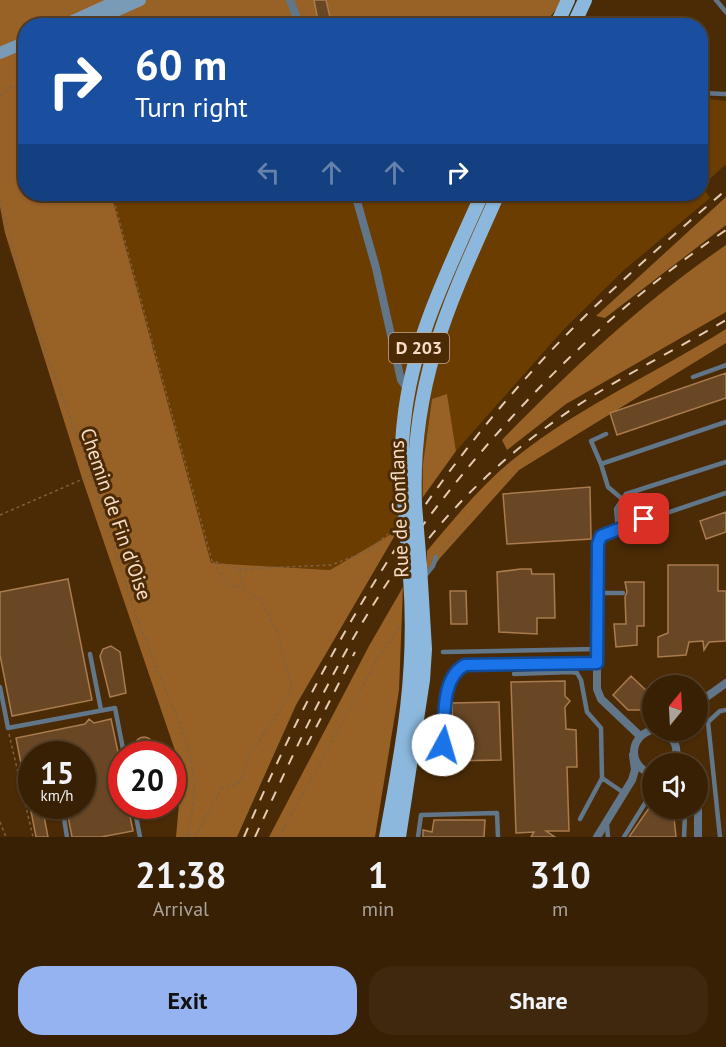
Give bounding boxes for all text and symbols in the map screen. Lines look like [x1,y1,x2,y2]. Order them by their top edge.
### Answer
text: 60 m [135,37,227,92]
icon: right [36,42,114,120]
text: Turn right [135,90,248,124]
icon: left [252,156,285,189]
icon: ahead [315,156,348,189]
icon: ahead [378,156,411,189]
icon: right [441,156,474,189]
road number: D 203 [389,333,449,363]
street label: Chemin de Fin d'Oise [74,424,158,604]
street label: Rue de Conflans [384,440,414,578]
pin [618,493,669,544]
icon: arrive [627,502,660,535]
north arrow [642,675,708,741]
map controls [642,675,708,819]
position arrow [411,713,475,777]
speed limit sign: 20 [108,741,186,819]
text: 15 [40,753,74,792]
button: sound [642,753,708,819]
text: km/h [41,786,73,805]
text: 21:38 [135,851,227,898]
text: 1 [368,851,388,898]
text: 310 [530,851,591,898]
text: Arrival [153,896,209,922]
text: min [362,896,394,922]
text: m [552,896,568,922]
button: Exit [18,966,357,1035]
button: Share [369,966,708,1035]

